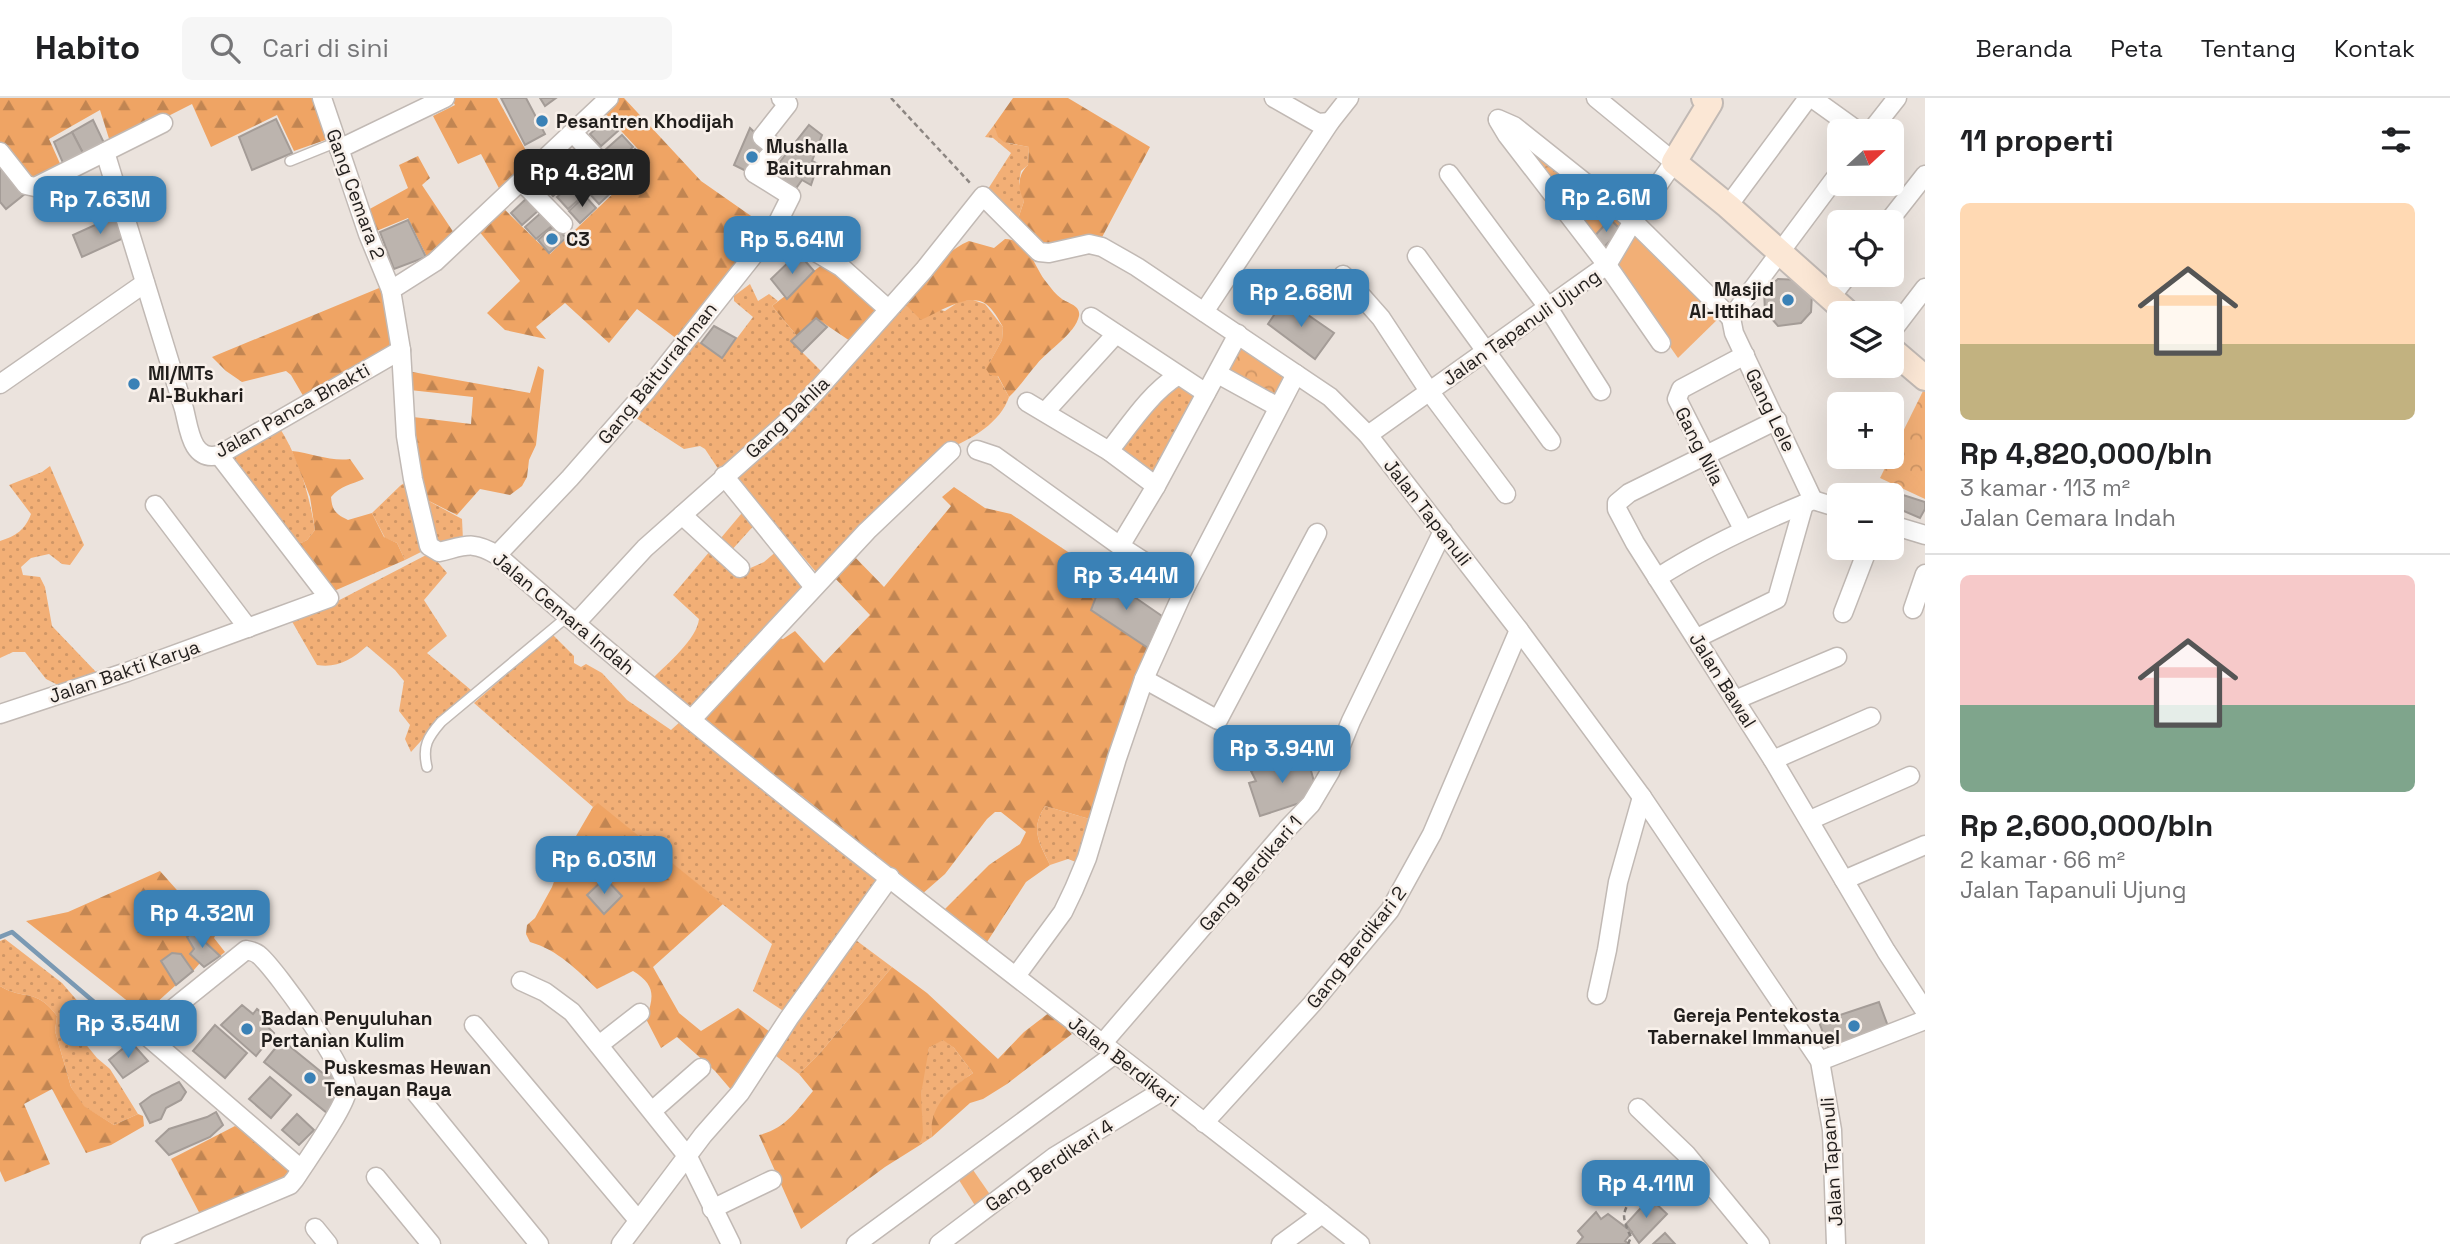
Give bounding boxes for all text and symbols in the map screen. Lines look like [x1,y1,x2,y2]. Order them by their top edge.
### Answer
search box [182,17,672,80]
text: Habito [35,27,140,69]
icon: search [206,29,244,67]
text: Cari di sini [262,31,389,65]
text: Beranda [1976,33,2072,64]
text: Peta [2110,33,2163,64]
text: Tentang [2201,33,2296,64]
text: Kontak [2334,33,2415,64]
place label: Pesantren Khodijah [556,109,734,134]
marker: Pesantren Khodijah [534,113,550,129]
north arrow [1827,119,1904,196]
map controls [1827,119,1904,560]
text: 11 properti [1960,121,2114,160]
icon: filters [2377,121,2415,159]
street label: Gang Cemara 2 [320,126,391,263]
place label: Mushalla Baiturrahman [766,134,891,181]
marker: Mushalla Baiturrahman [744,149,760,165]
pin: Rp 4.82M [510,150,654,209]
text: Rp 4.82M [530,157,634,187]
pin: Rp 2.6M [1541,174,1671,234]
pin: Rp 7.63M [28,176,172,236]
text: Rp 2.6M [1561,182,1651,212]
text: Rp 7.63M [49,184,151,214]
button: locate [1827,210,1904,287]
pin: Rp 5.64M [720,216,864,276]
text: Rp 5.64M [740,224,844,254]
place label: C3 [566,227,590,252]
marker: C3 [544,231,560,247]
icon: home [2125,248,2251,374]
street label: Jalan Tapanuli Ujung [1437,264,1605,391]
pin: Rp 2.68M [1229,270,1373,329]
text: Rp 2.68M [1249,277,1353,307]
place label: Masjid Al-Ittihad [1689,277,1774,324]
marker: Masjid Al-Ittihad [1780,292,1796,308]
street label: Gang Baiturrahman [592,297,723,450]
button: layers [1827,301,1904,378]
street label: Jalan Panca Bhakti [210,357,374,463]
place label: MI/MTs Al-Bukhari [148,361,244,408]
street label: Gang Lele [1740,364,1801,456]
street label: Gang Dahlia [740,371,835,464]
marker: MI/MTs Al-Bukhari [126,376,142,392]
button: + [1827,392,1904,469]
street label: Gang Nila [1669,403,1730,490]
text: Rp 4,820,000/bln [1960,434,2213,473]
street label: Jalan Tapanuli [1378,454,1477,571]
text: 3 kamar · 113 m² [1960,473,2130,503]
button: − [1827,483,1904,560]
text: Jalan Cemara Indah [1960,503,2176,533]
street label: Jalan Cemara Indah [487,547,640,680]
pin: Rp 3.44M [1054,552,1198,612]
text: Rp 3.44M [1073,560,1179,590]
icon: home [2125,620,2251,746]
street label: Jalan Bawal [1683,628,1762,733]
street label: Jalan Bakti Karya [45,634,203,709]
pin: Rp 3.94M [1210,726,1354,785]
text: Rp 3.94M [1230,733,1334,763]
text: Rp 2,600,000/bln [1960,806,2213,845]
street label: Gang Berdikari 1 [1193,810,1307,936]
pin: Rp 6.03M [532,836,676,896]
text: Rp 6.03M [552,844,656,874]
text: 2 kamar · 66 m² [1960,845,2125,875]
text: Jalan Tapanuli Ujung [1960,875,2186,905]
street label: Gang Berdikari 2 [1301,881,1412,1014]
pin: Rp 4.32M [130,890,274,950]
text: Rp 4.32M [150,898,254,928]
pin: Rp 3.54M [56,1000,200,1060]
place label: Gereja Pentekosta Tabernakel Immanuel [1647,1003,1840,1050]
place label: Badan Penyuluhan Pertanian Kulim [261,1006,432,1053]
text: Rp 3.54M [76,1008,180,1038]
street label: Jalan Berdikari [1063,1010,1184,1113]
marker: Gereja Pentekosta Tabernakel Immanuel [1846,1018,1862,1034]
marker: Badan Penyuluhan Pertanian Kulim [239,1021,255,1037]
place label: Puskesmas Hewan Tenayan Raya [324,1055,491,1102]
marker: Puskesmas Hewan Tenayan Raya [302,1070,318,1086]
street label: Jalan Tapanuli [1815,1097,1848,1227]
street label: Gang Berdikari 4 [980,1113,1118,1217]
pin: Rp 4.11M [1574,1160,1718,1220]
text: Rp 4.11M [1598,1168,1694,1198]

